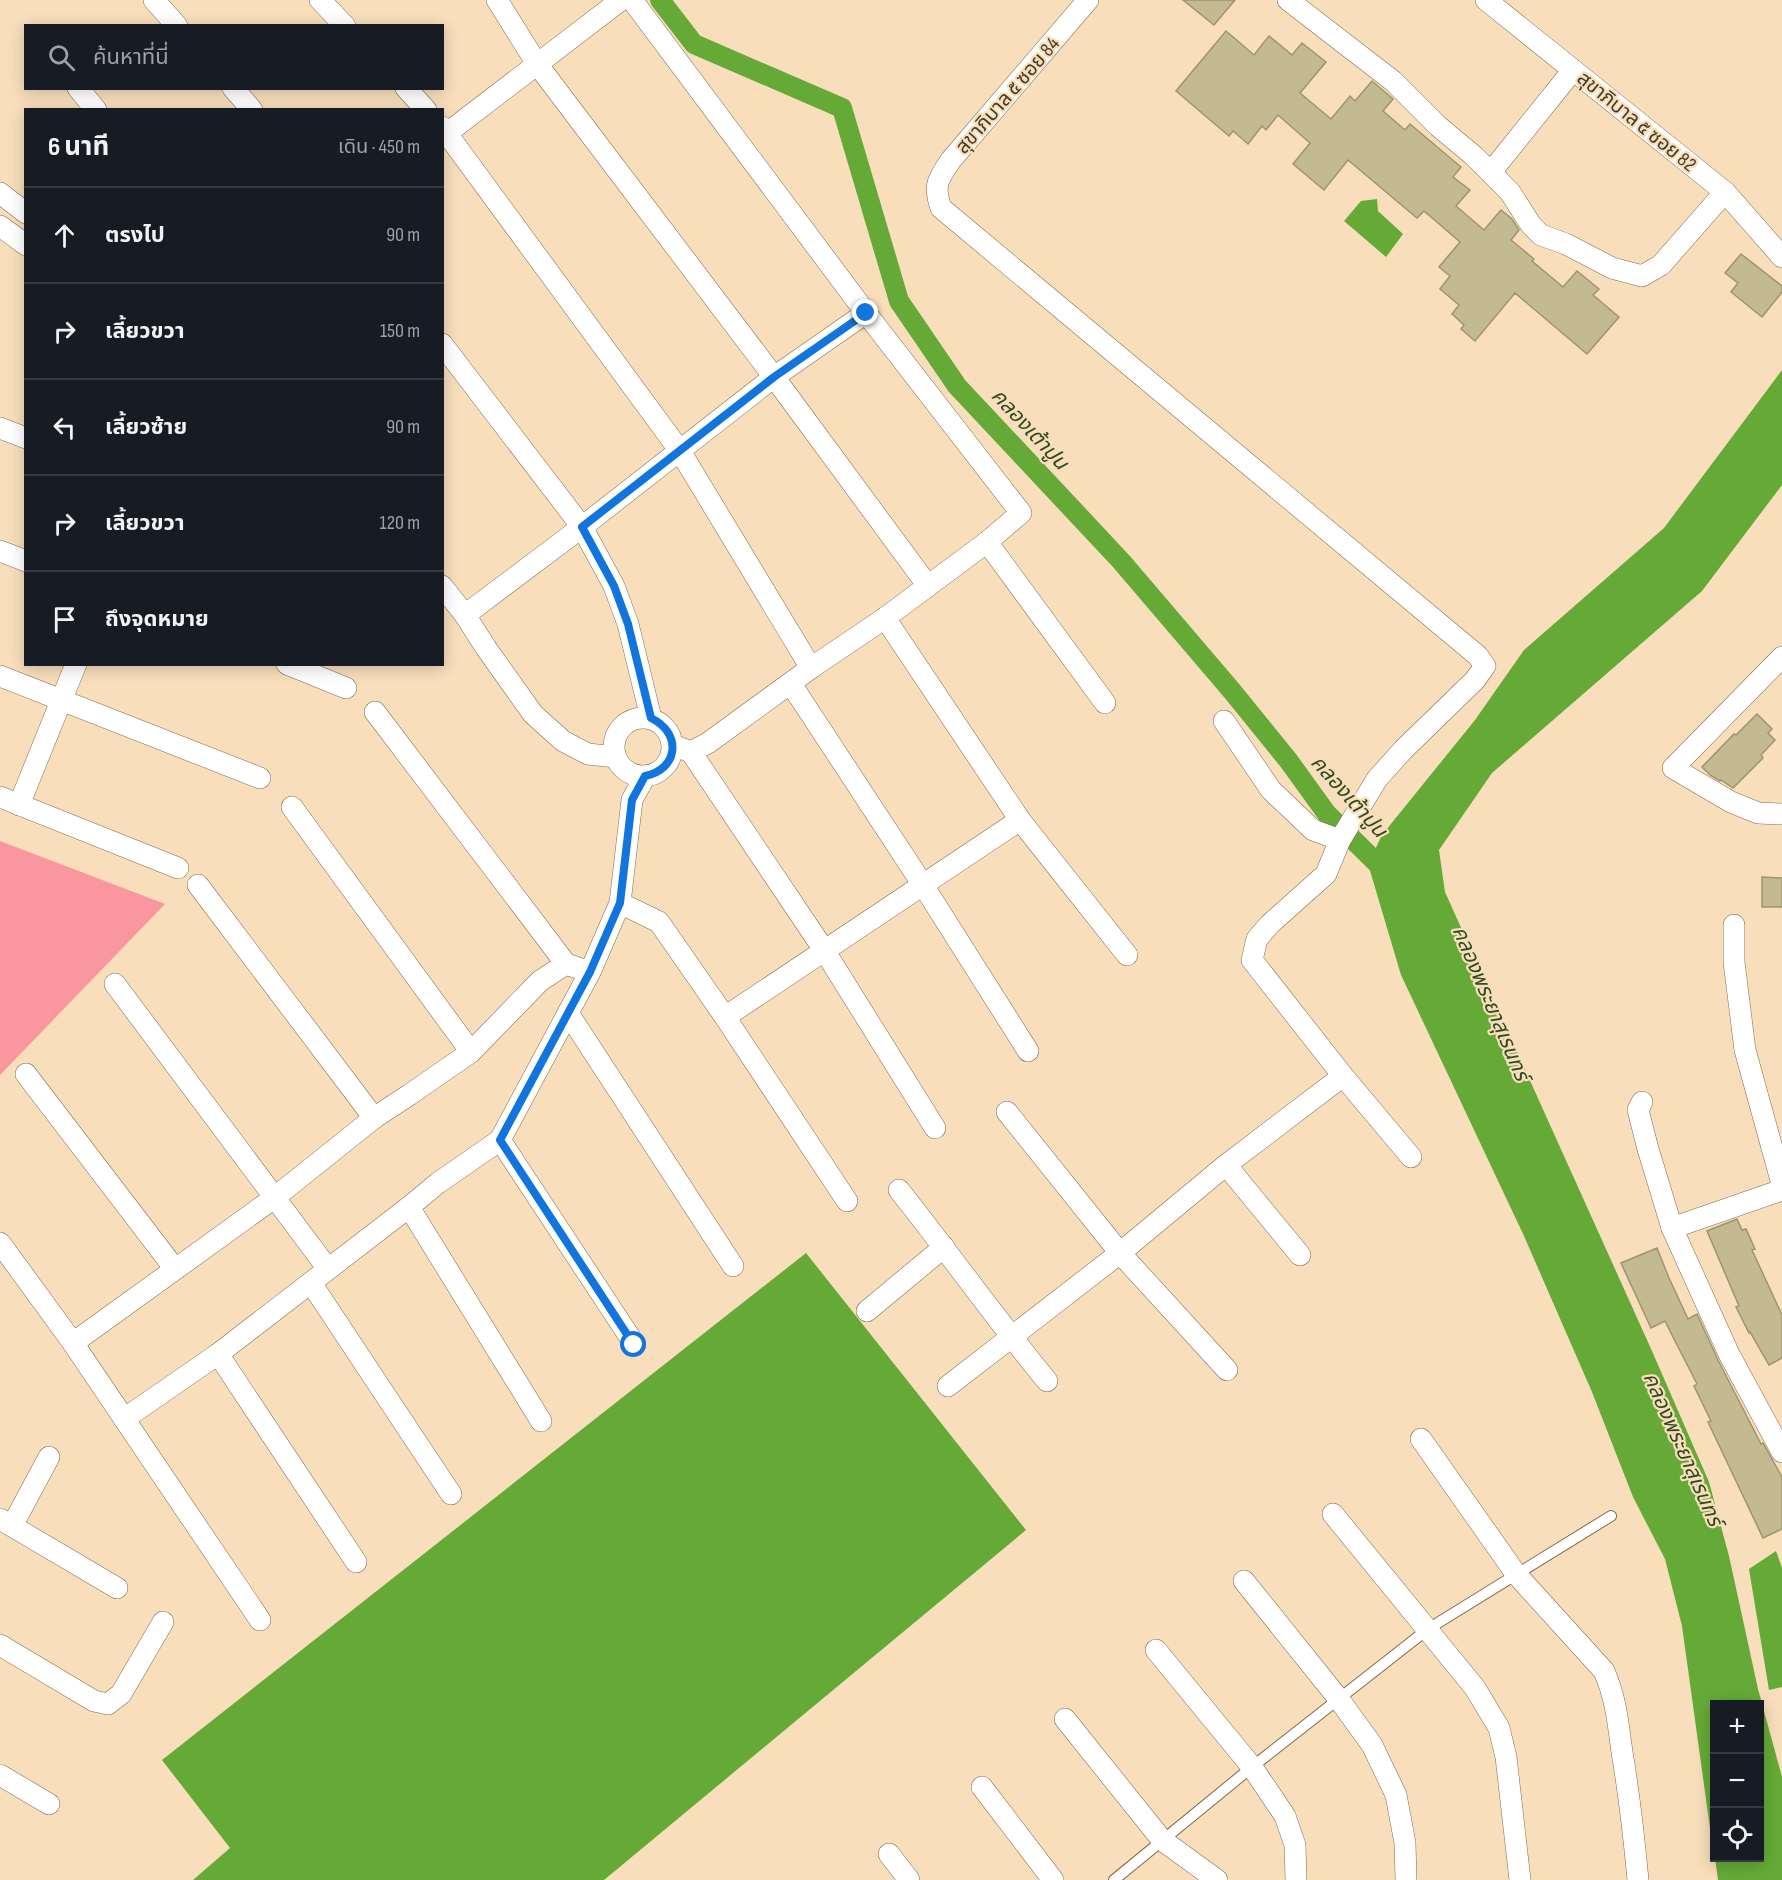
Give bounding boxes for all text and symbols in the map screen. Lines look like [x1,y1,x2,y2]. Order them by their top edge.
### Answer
search box [24,24,444,90]
street label: สุขาภิบาล ๕ ซอย 84 [951,32,1065,159]
icon: search [45,41,78,74]
text: ค้นหาที่นี่ [93,44,169,71]
street label: สุขาภิบาล ๕ ซอย 82 [1572,66,1701,177]
text: 6 นาที [48,132,109,163]
text: เดิน · 450 m [338,135,420,159]
icon: ahead [48,219,81,252]
text: ตรงไป [105,222,165,249]
text: 90 m [386,223,420,247]
route end [852,299,878,325]
icon: right [48,315,81,348]
text: เลี้ยวขวา [105,318,185,345]
text: 150 m [380,319,420,343]
water label: คลองเต้าปูน [986,384,1074,476]
icon: left [48,411,81,444]
text: เลี้ยวซ้าย [105,414,187,441]
text: 90 m [386,415,420,439]
icon: right [48,507,81,540]
text: เลี้ยวขวา [105,510,185,537]
text: 120 m [380,511,420,535]
icon: arrive [48,603,81,636]
text: ถึงจุดหมาย [105,606,209,633]
water label: คลองเต้าปูน [1305,750,1393,843]
water label: คลองพระยาสุเรนทร์ [1447,922,1536,1089]
route start [620,1331,646,1357]
water label: คลองพระยาสุเรนทร์ [1638,1369,1730,1534]
map controls [1710,1700,1764,1862]
button: + [1710,1700,1764,1754]
button: − [1710,1754,1764,1808]
button: locate [1710,1808,1764,1862]

